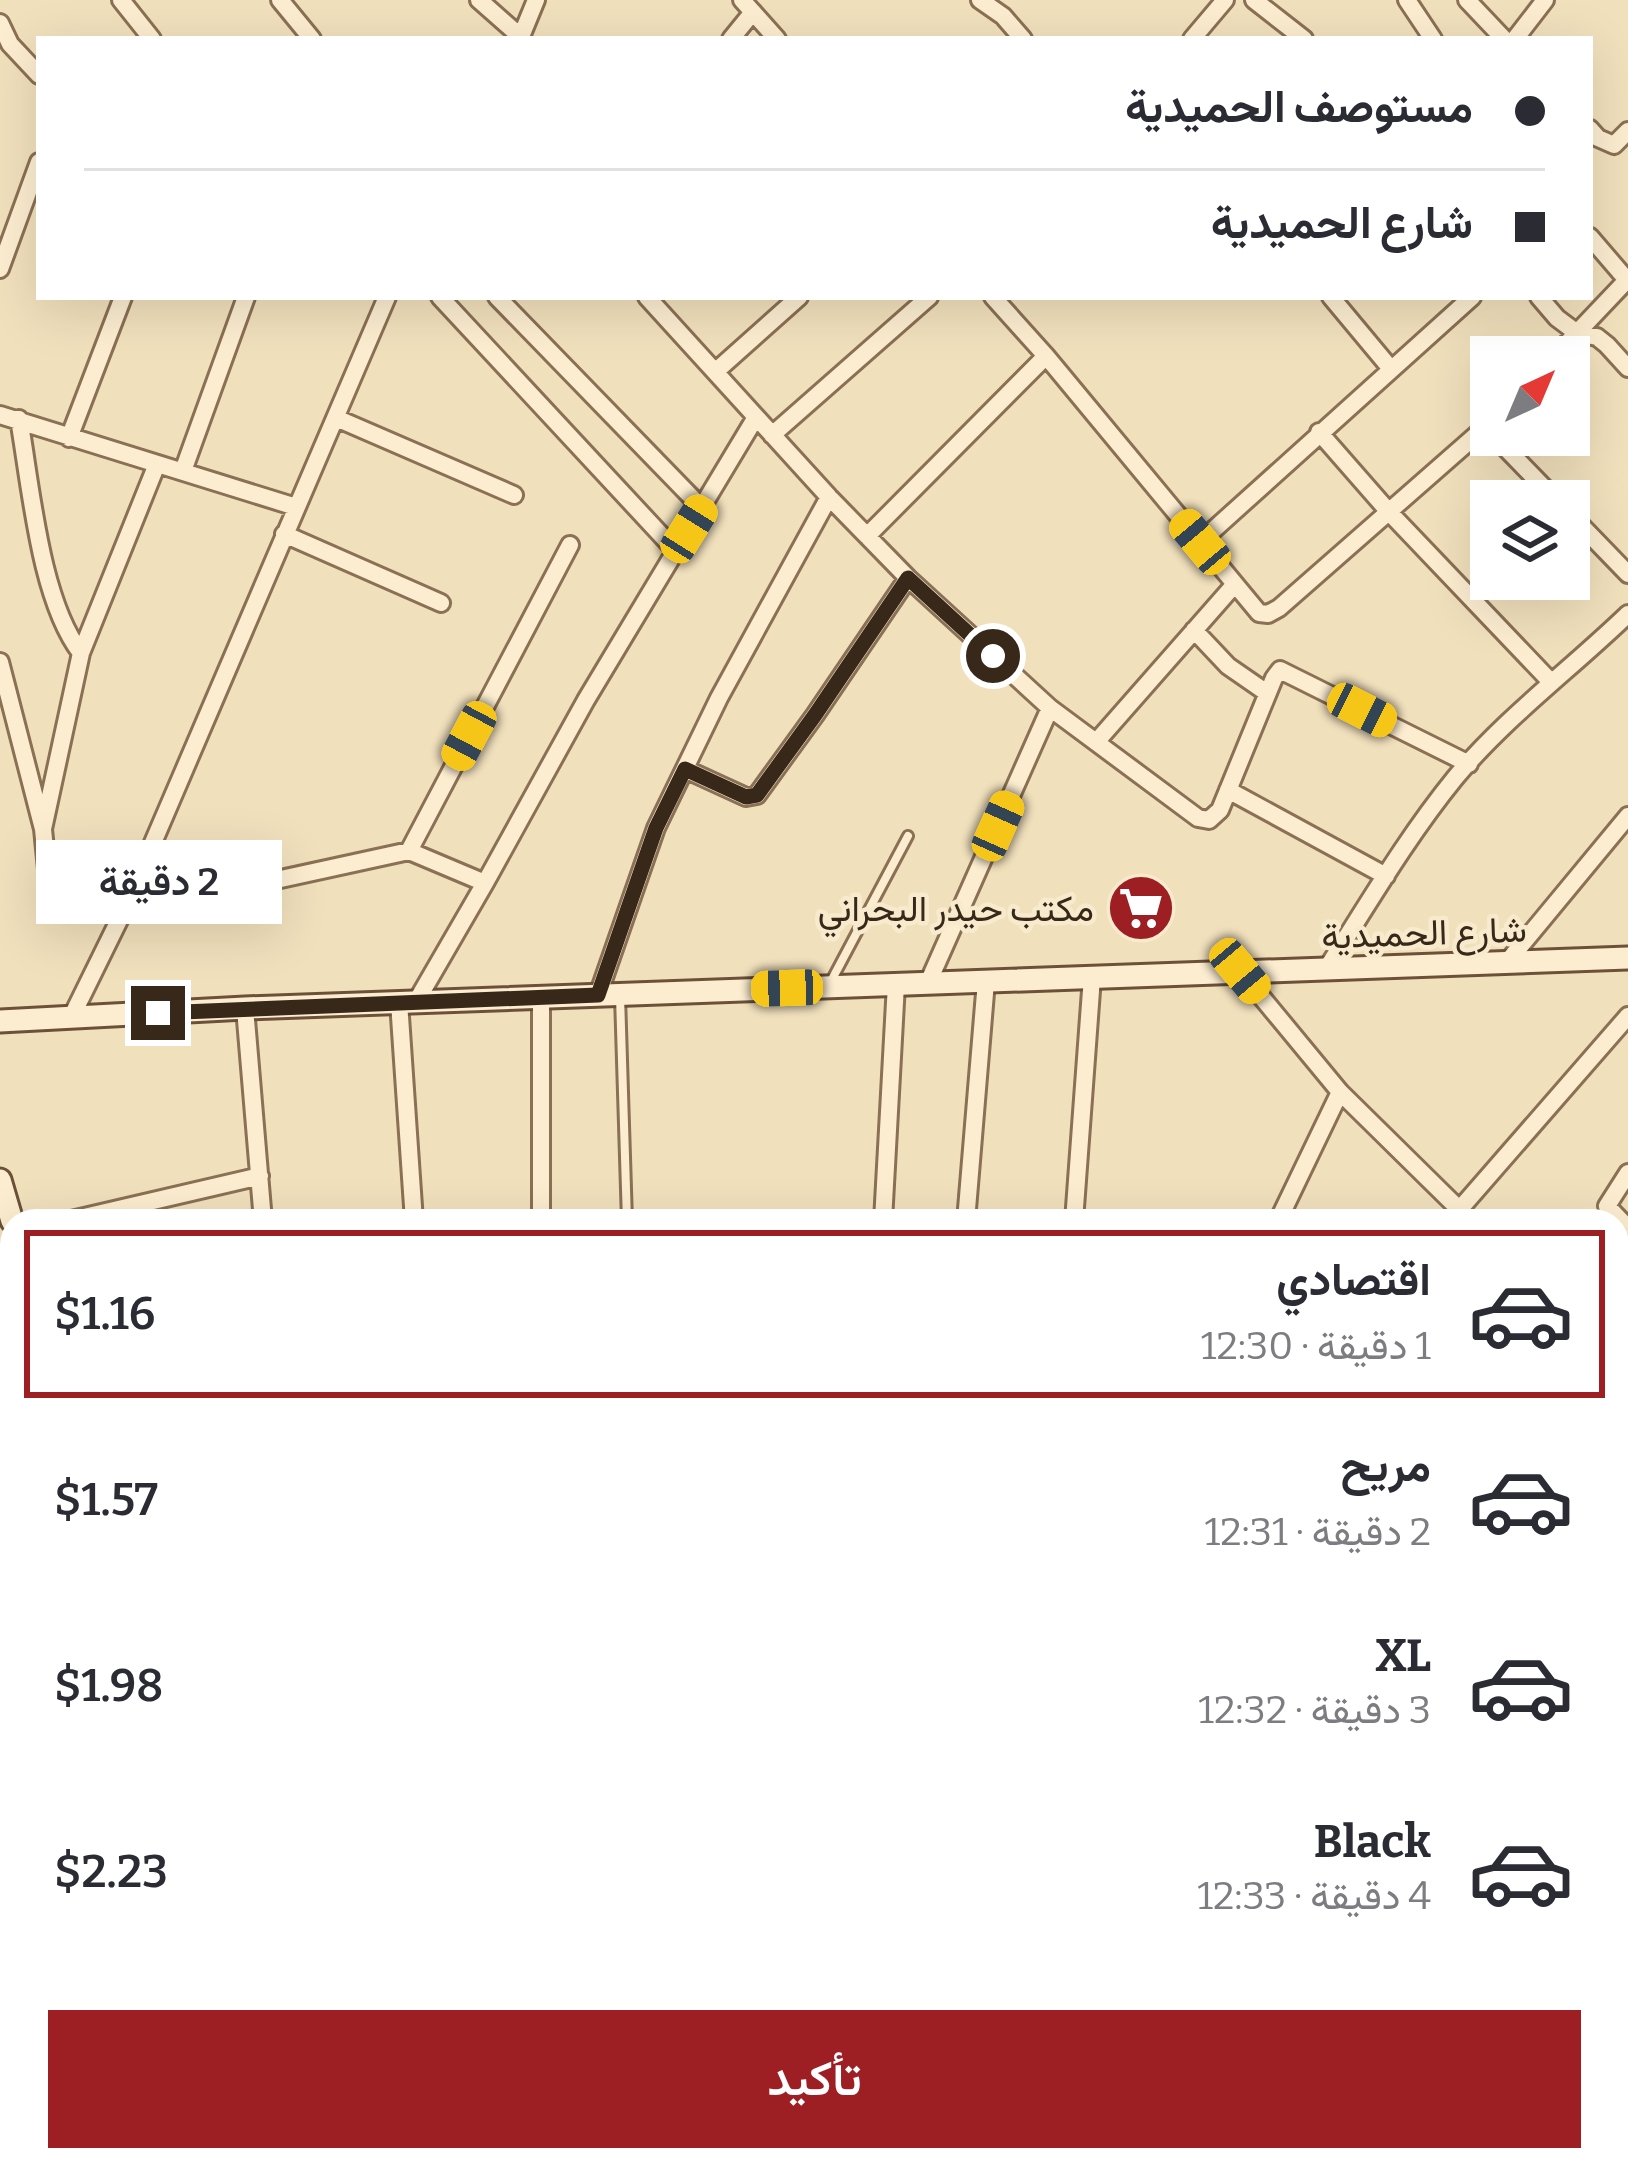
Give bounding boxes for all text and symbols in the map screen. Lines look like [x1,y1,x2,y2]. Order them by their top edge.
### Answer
text: مستوصف الحميدية [1125,80,1473,134]
text: شارع الحميدية [1211,196,1473,250]
north arrow [1470,336,1590,456]
map controls [1470,336,1590,600]
button: layers [1470,480,1590,600]
car [655,489,723,569]
car [1163,503,1237,581]
route start [966,629,1020,683]
car [1322,678,1402,742]
car [436,696,502,776]
car [967,786,1029,866]
callout: 2 دقيقة [35,839,281,923]
text: 2 دقيقة [99,859,219,905]
supermarket icon: مكتب حيدر البحراني [1106,873,1176,943]
place label: مكتب حيدر البحراني [818,887,1094,938]
street label: شارع الحميدية [1321,907,1528,961]
car [1203,932,1277,1010]
car [750,969,824,1007]
route end [131,986,185,1040]
text: اقتصادي [1276,1253,1431,1307]
icon: car [1467,1260,1575,1368]
text: $1.16 [54,1287,155,1341]
text: 1 دقيقة · 12:30 [1201,1323,1431,1369]
text: مريح [1340,1439,1431,1493]
icon: car [1467,1446,1575,1554]
text: $1.57 [54,1473,158,1527]
text: 2 دقيقة · 12:31 [1205,1509,1431,1555]
text: XL [1375,1629,1431,1683]
icon: car [1467,1632,1575,1740]
text: $1.98 [54,1659,163,1713]
text: 3 دقيقة · 12:32 [1198,1687,1431,1733]
text: Black [1314,1815,1431,1869]
icon: car [1467,1818,1575,1926]
text: $2.23 [54,1845,168,1899]
text: 4 دقيقة · 12:33 [1197,1873,1431,1919]
button: تأكيد [48,2010,1581,2148]

